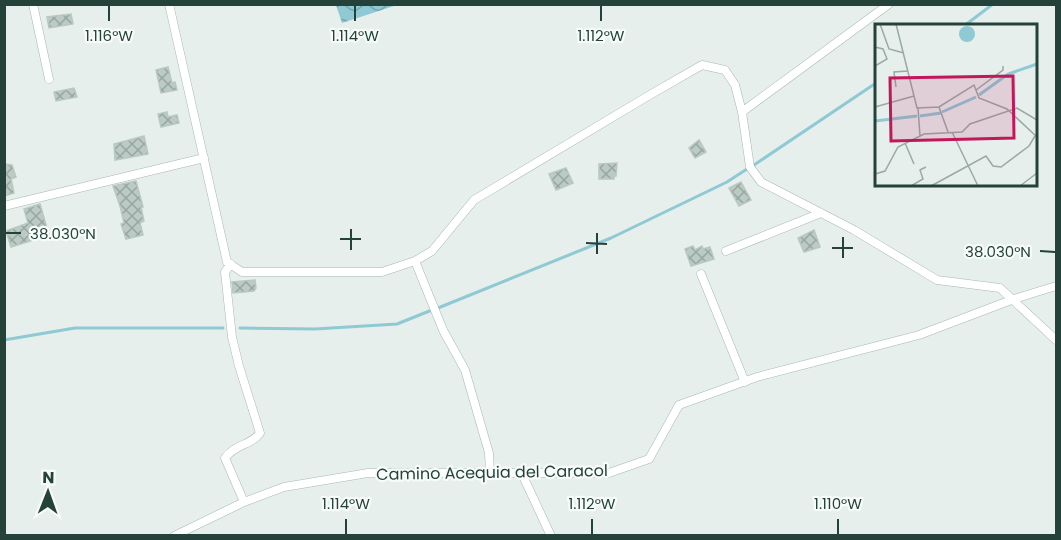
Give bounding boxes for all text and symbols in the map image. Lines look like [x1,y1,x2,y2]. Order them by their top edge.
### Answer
inset map [875,24,1037,186]
text: 1.116°W [85,25,133,46]
text: 1.114°W [331,25,379,46]
text: 1.112°W [578,25,625,46]
text: 38.030°N [30,223,96,244]
text: 38.030°N [965,241,1031,262]
street label: Camino Acequia del Caracol [376,459,608,486]
north arrow [18,462,78,522]
text: N [42,466,54,489]
text: 1.114°W [322,493,370,514]
text: 1.112°W [569,493,616,514]
text: 1.110°W [814,493,862,514]

